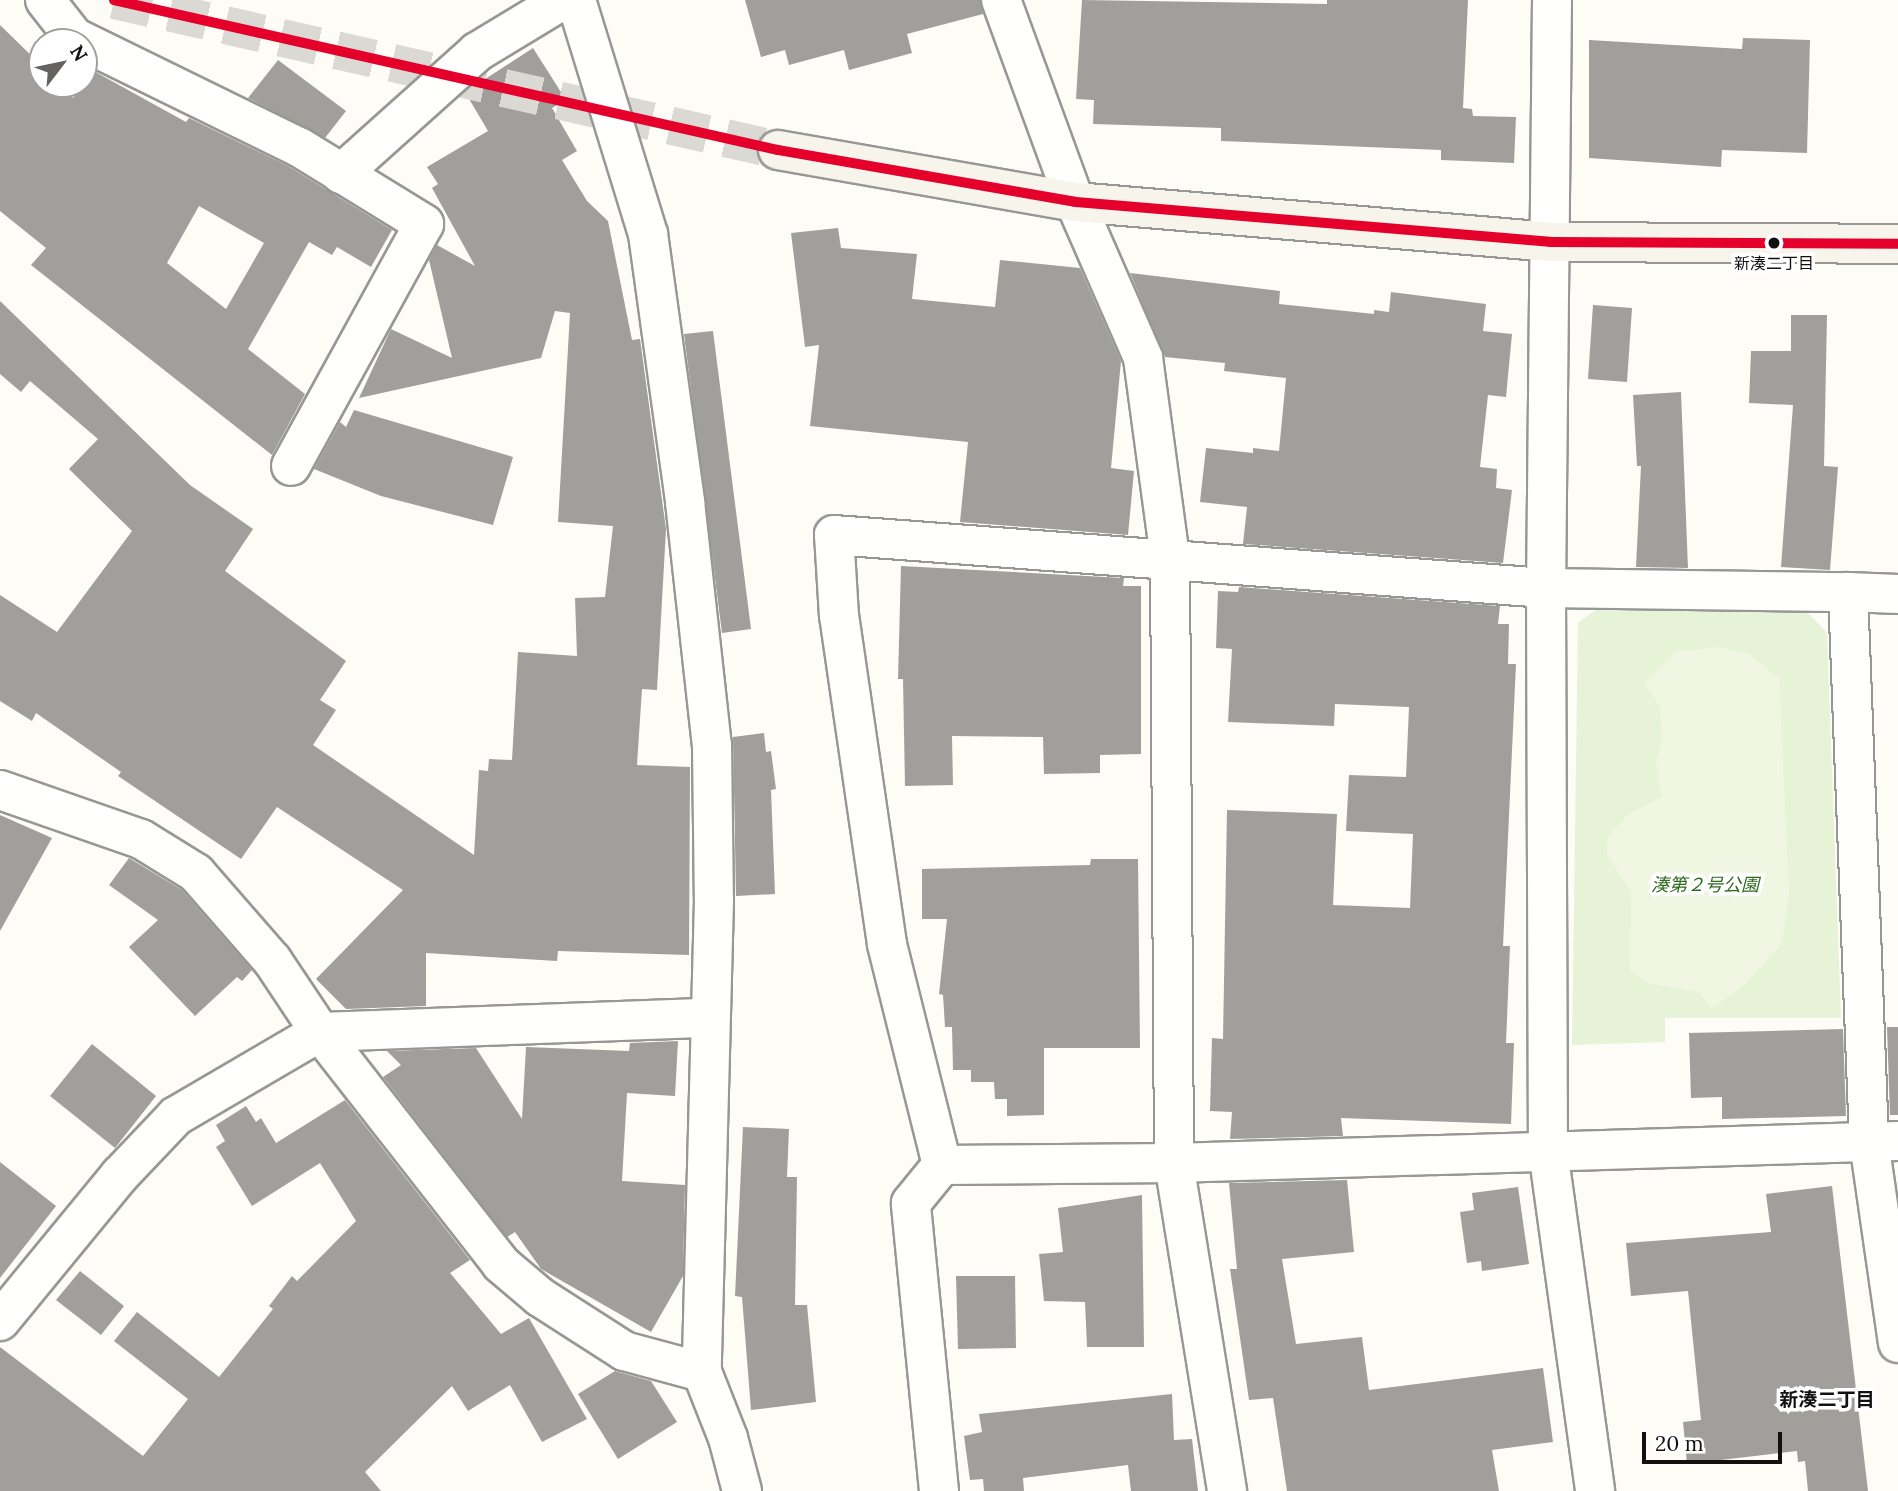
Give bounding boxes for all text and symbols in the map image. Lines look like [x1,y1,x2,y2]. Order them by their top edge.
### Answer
north arrow [28,28,98,98]
text: N [65,40,93,66]
marker: 新湊二丁目 [1767,236,1781,250]
place label: 新湊二丁目 [1734,253,1814,273]
park label: 湊第２号公園 [1651,874,1759,896]
district label: 新湊二丁目 [1780,1389,1874,1411]
scale bar [1646,1418,1786,1462]
text: 20 m [1655,1430,1704,1457]

